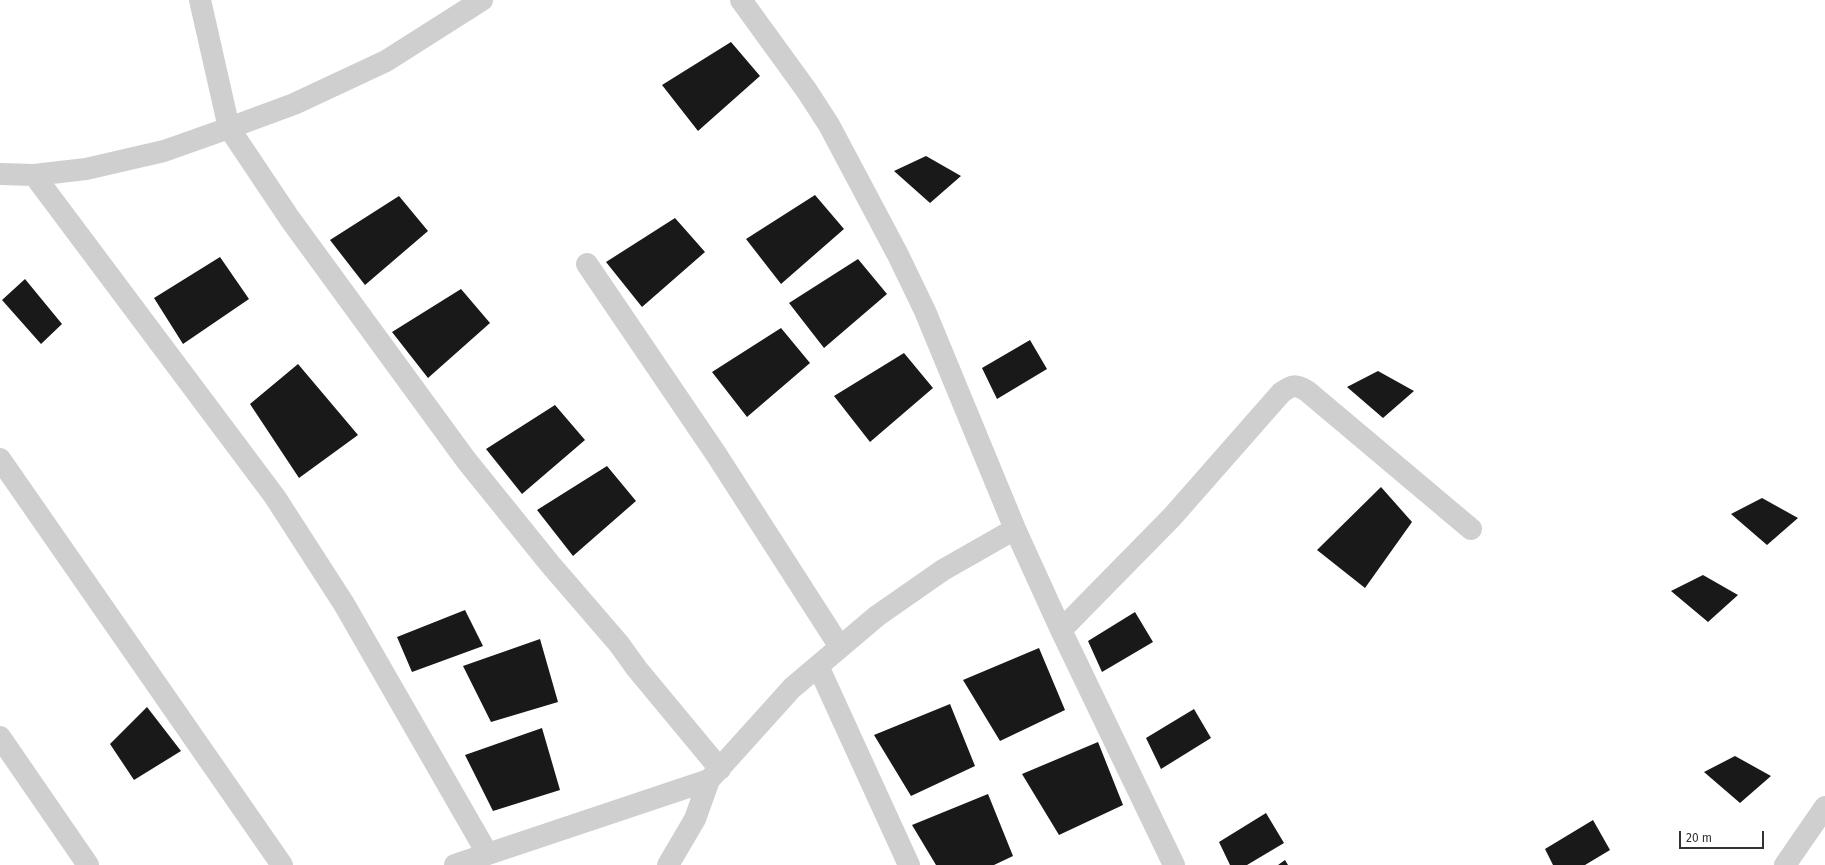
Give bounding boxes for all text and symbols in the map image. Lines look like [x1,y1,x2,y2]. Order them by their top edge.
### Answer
scale bar [1681,823,1766,849]
text: 20 m [1686,831,1712,845]

